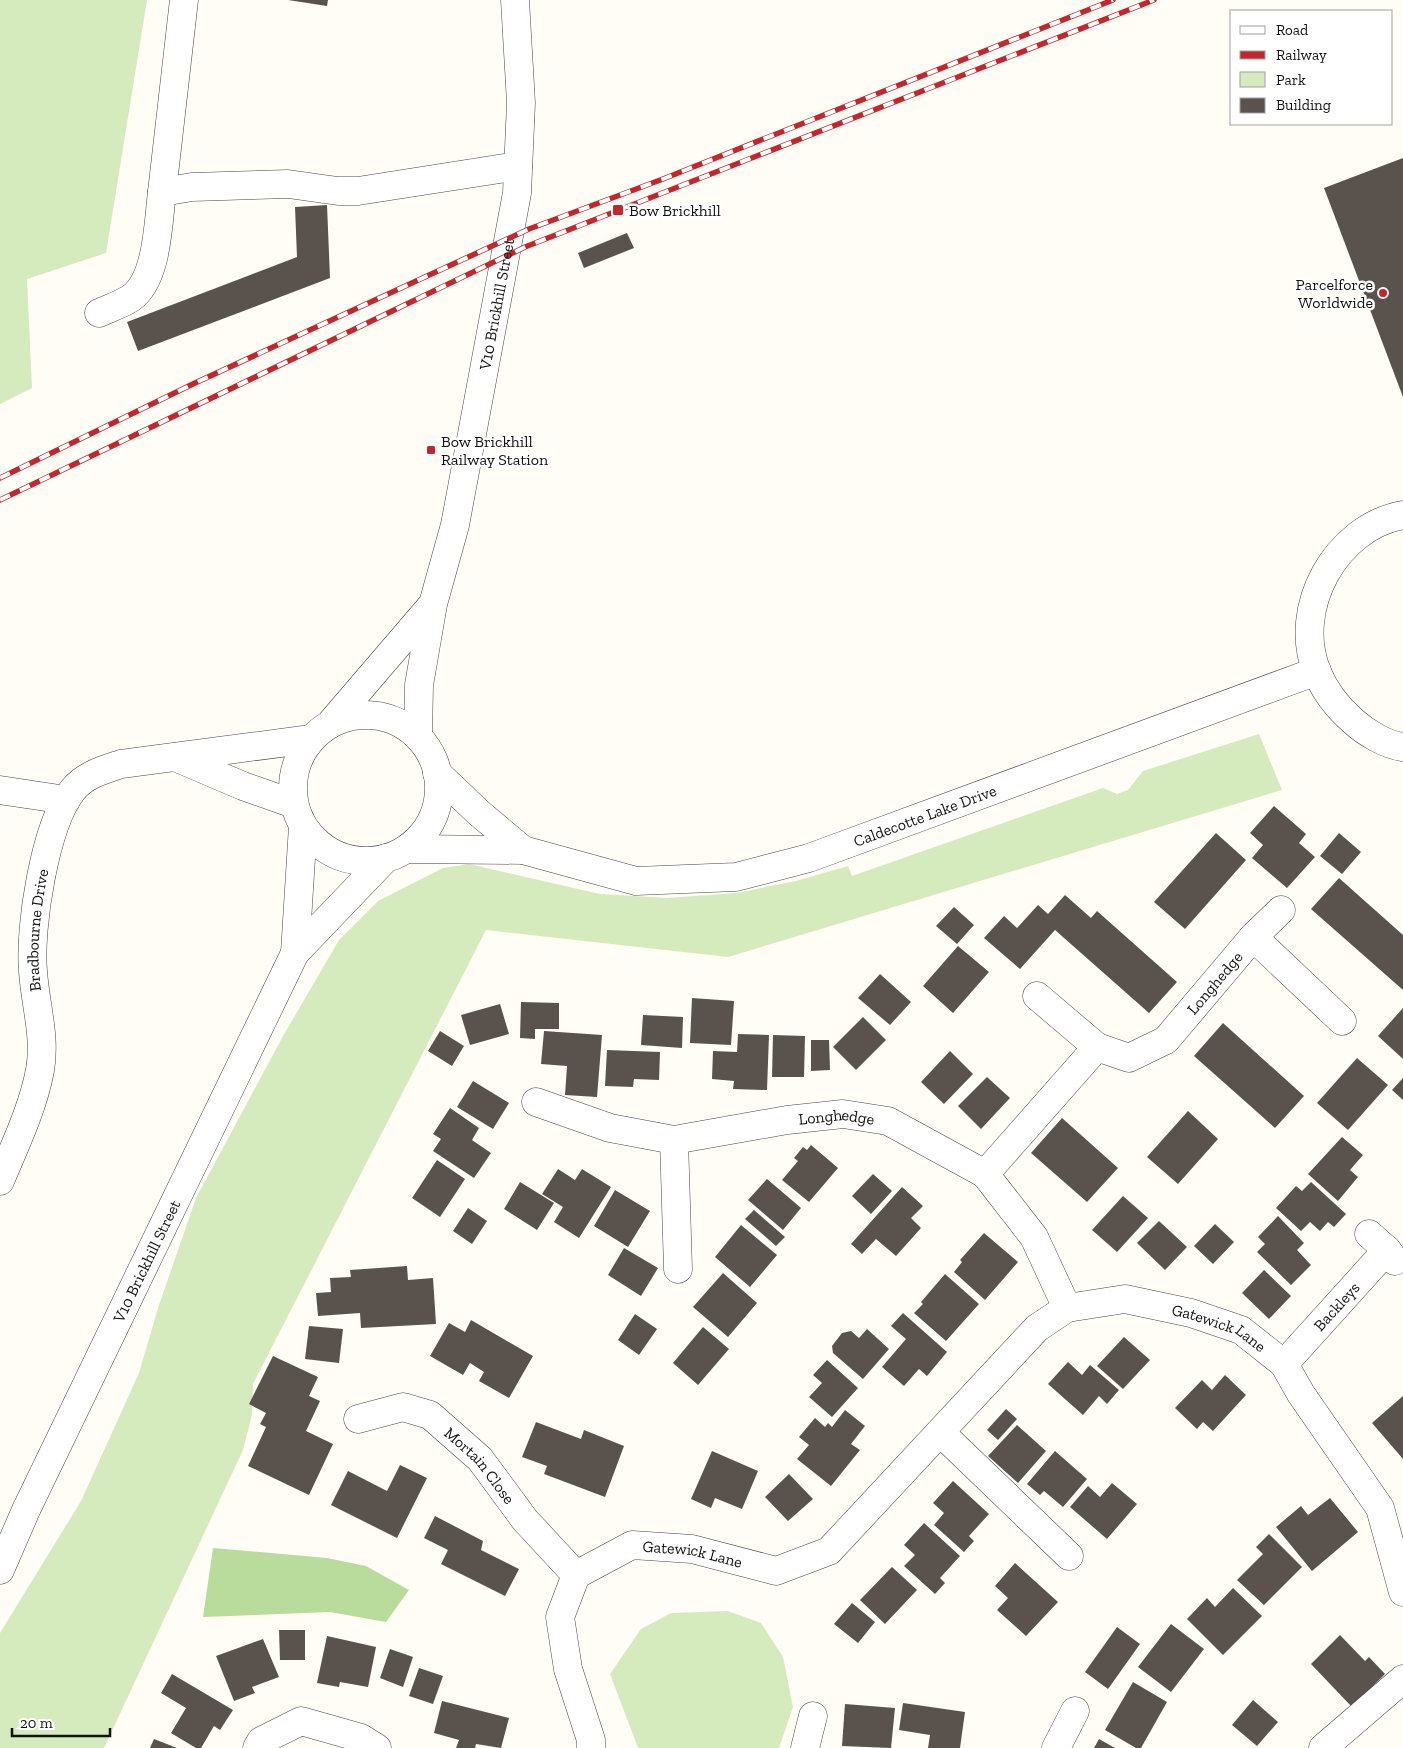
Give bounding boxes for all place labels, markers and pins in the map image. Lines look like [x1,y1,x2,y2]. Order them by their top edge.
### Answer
place label: Bow Brickhill [629,201,721,220]
marker: Bow Brickhill [611,203,625,217]
place label: Parcelforce Worldwide [1295,275,1373,312]
marker: Parcelforce Worldwide [1377,287,1389,299]
place label: Bow Brickhill Railway Station [441,432,549,469]
marker: Bow Brickhill Railway Station [425,444,437,456]

